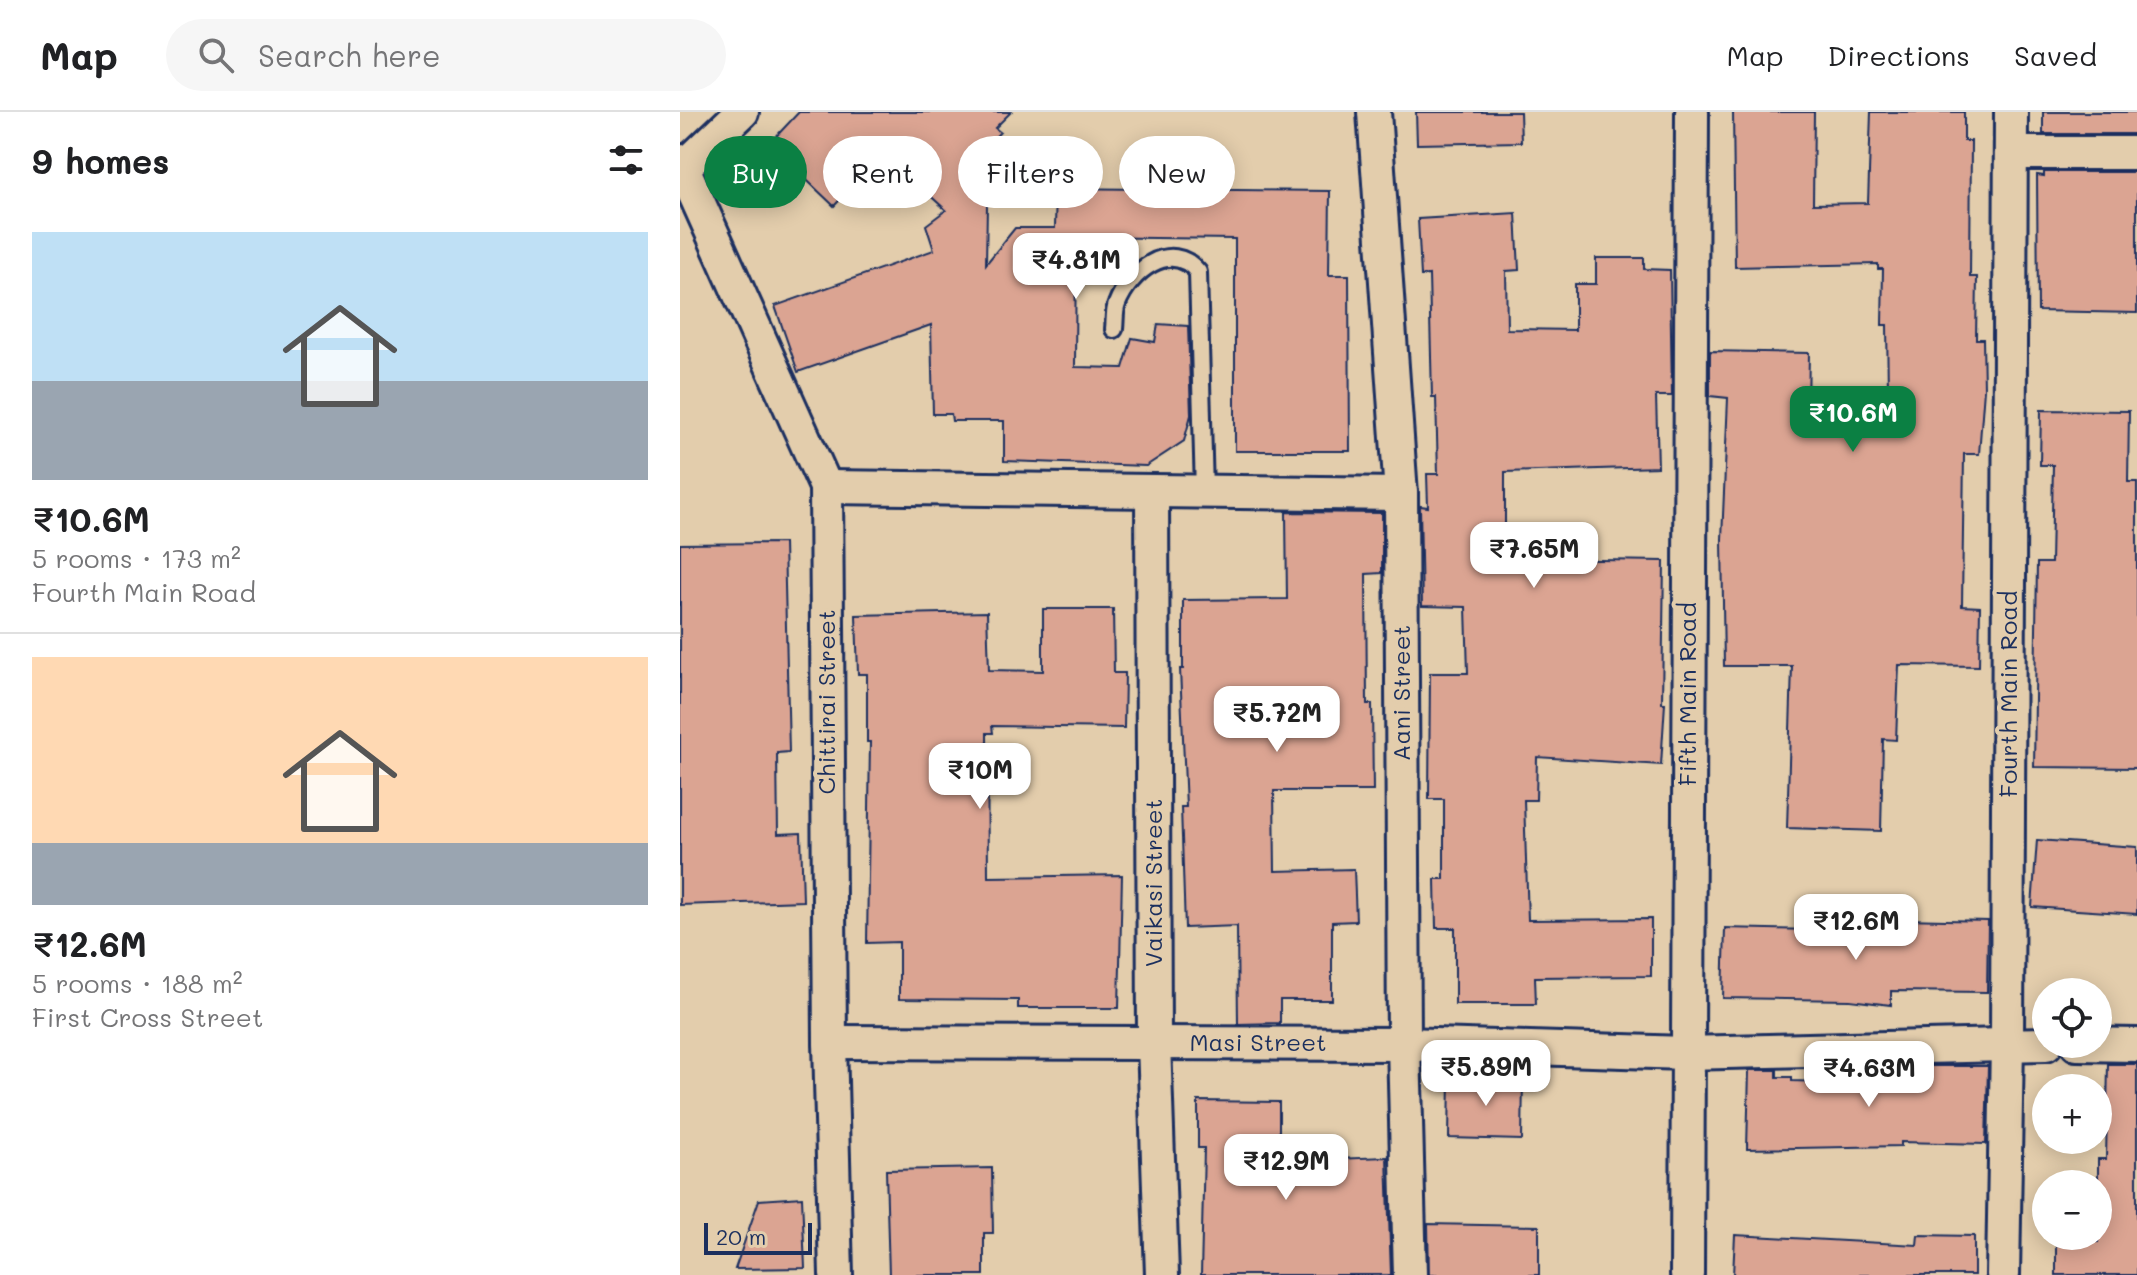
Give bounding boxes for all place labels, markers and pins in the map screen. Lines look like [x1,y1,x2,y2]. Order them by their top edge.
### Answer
pin: ₹4.81M [1011,233,1141,301]
pin: ₹10.6M [1788,386,1918,454]
pin: ₹7.65M [1469,522,1599,590]
pin: ₹5.72M [1212,686,1342,754]
pin: ₹10M [933,743,1027,811]
pin: ₹12.6M [1791,894,1921,962]
pin: ₹5.89M [1421,1040,1551,1108]
pin: ₹4.63M [1804,1041,1934,1109]
pin: ₹12.9M [1221,1134,1351,1202]

